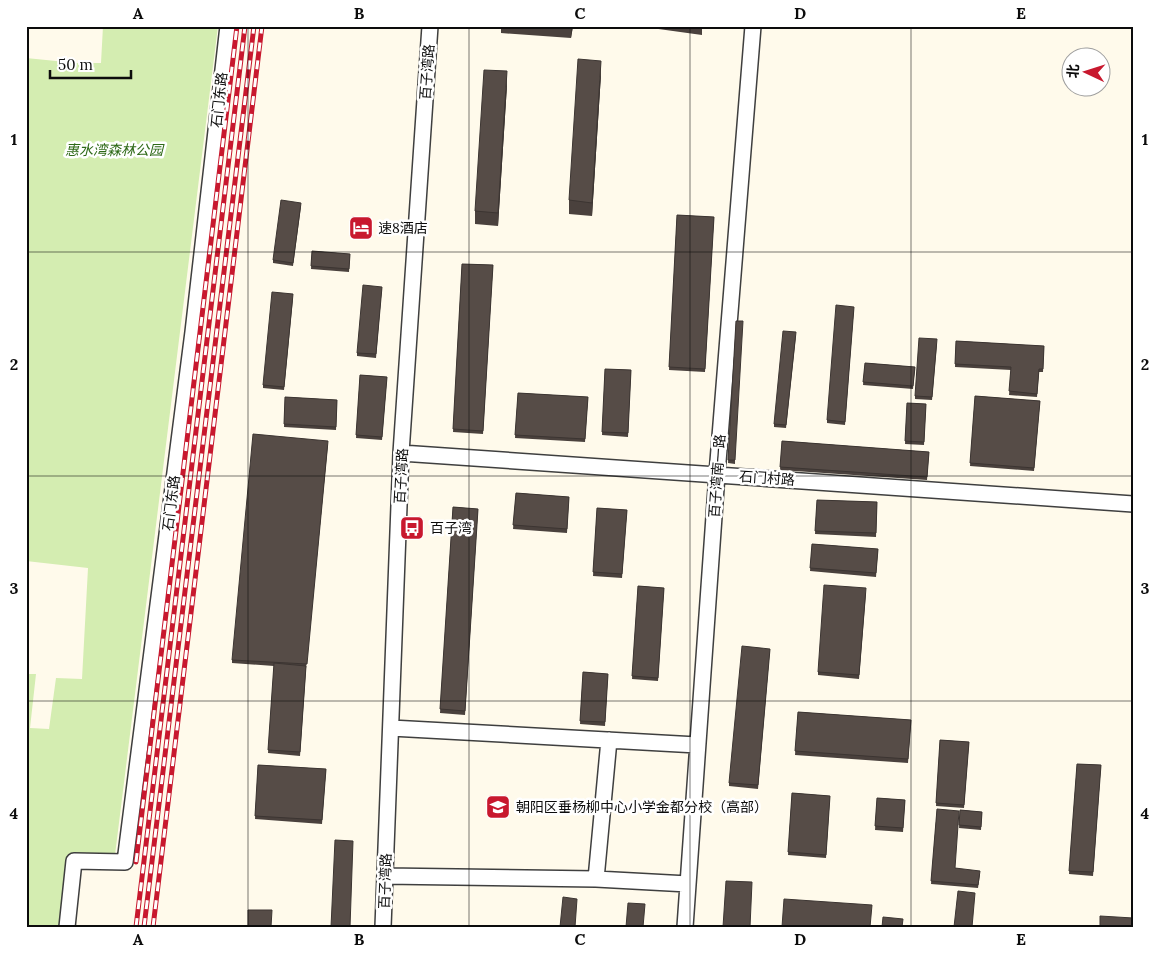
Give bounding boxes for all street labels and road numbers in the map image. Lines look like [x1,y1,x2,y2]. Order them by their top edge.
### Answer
street label: 百子湾路 [416,43,438,101]
street label: 石门东路 [207,71,231,129]
street label: 百子湾南一路 [705,433,729,519]
street label: 百子湾路 [391,448,411,504]
street label: 石门村路 [738,467,796,489]
street label: 石门东路 [159,474,183,532]
street label: 百子湾路 [375,853,395,909]

